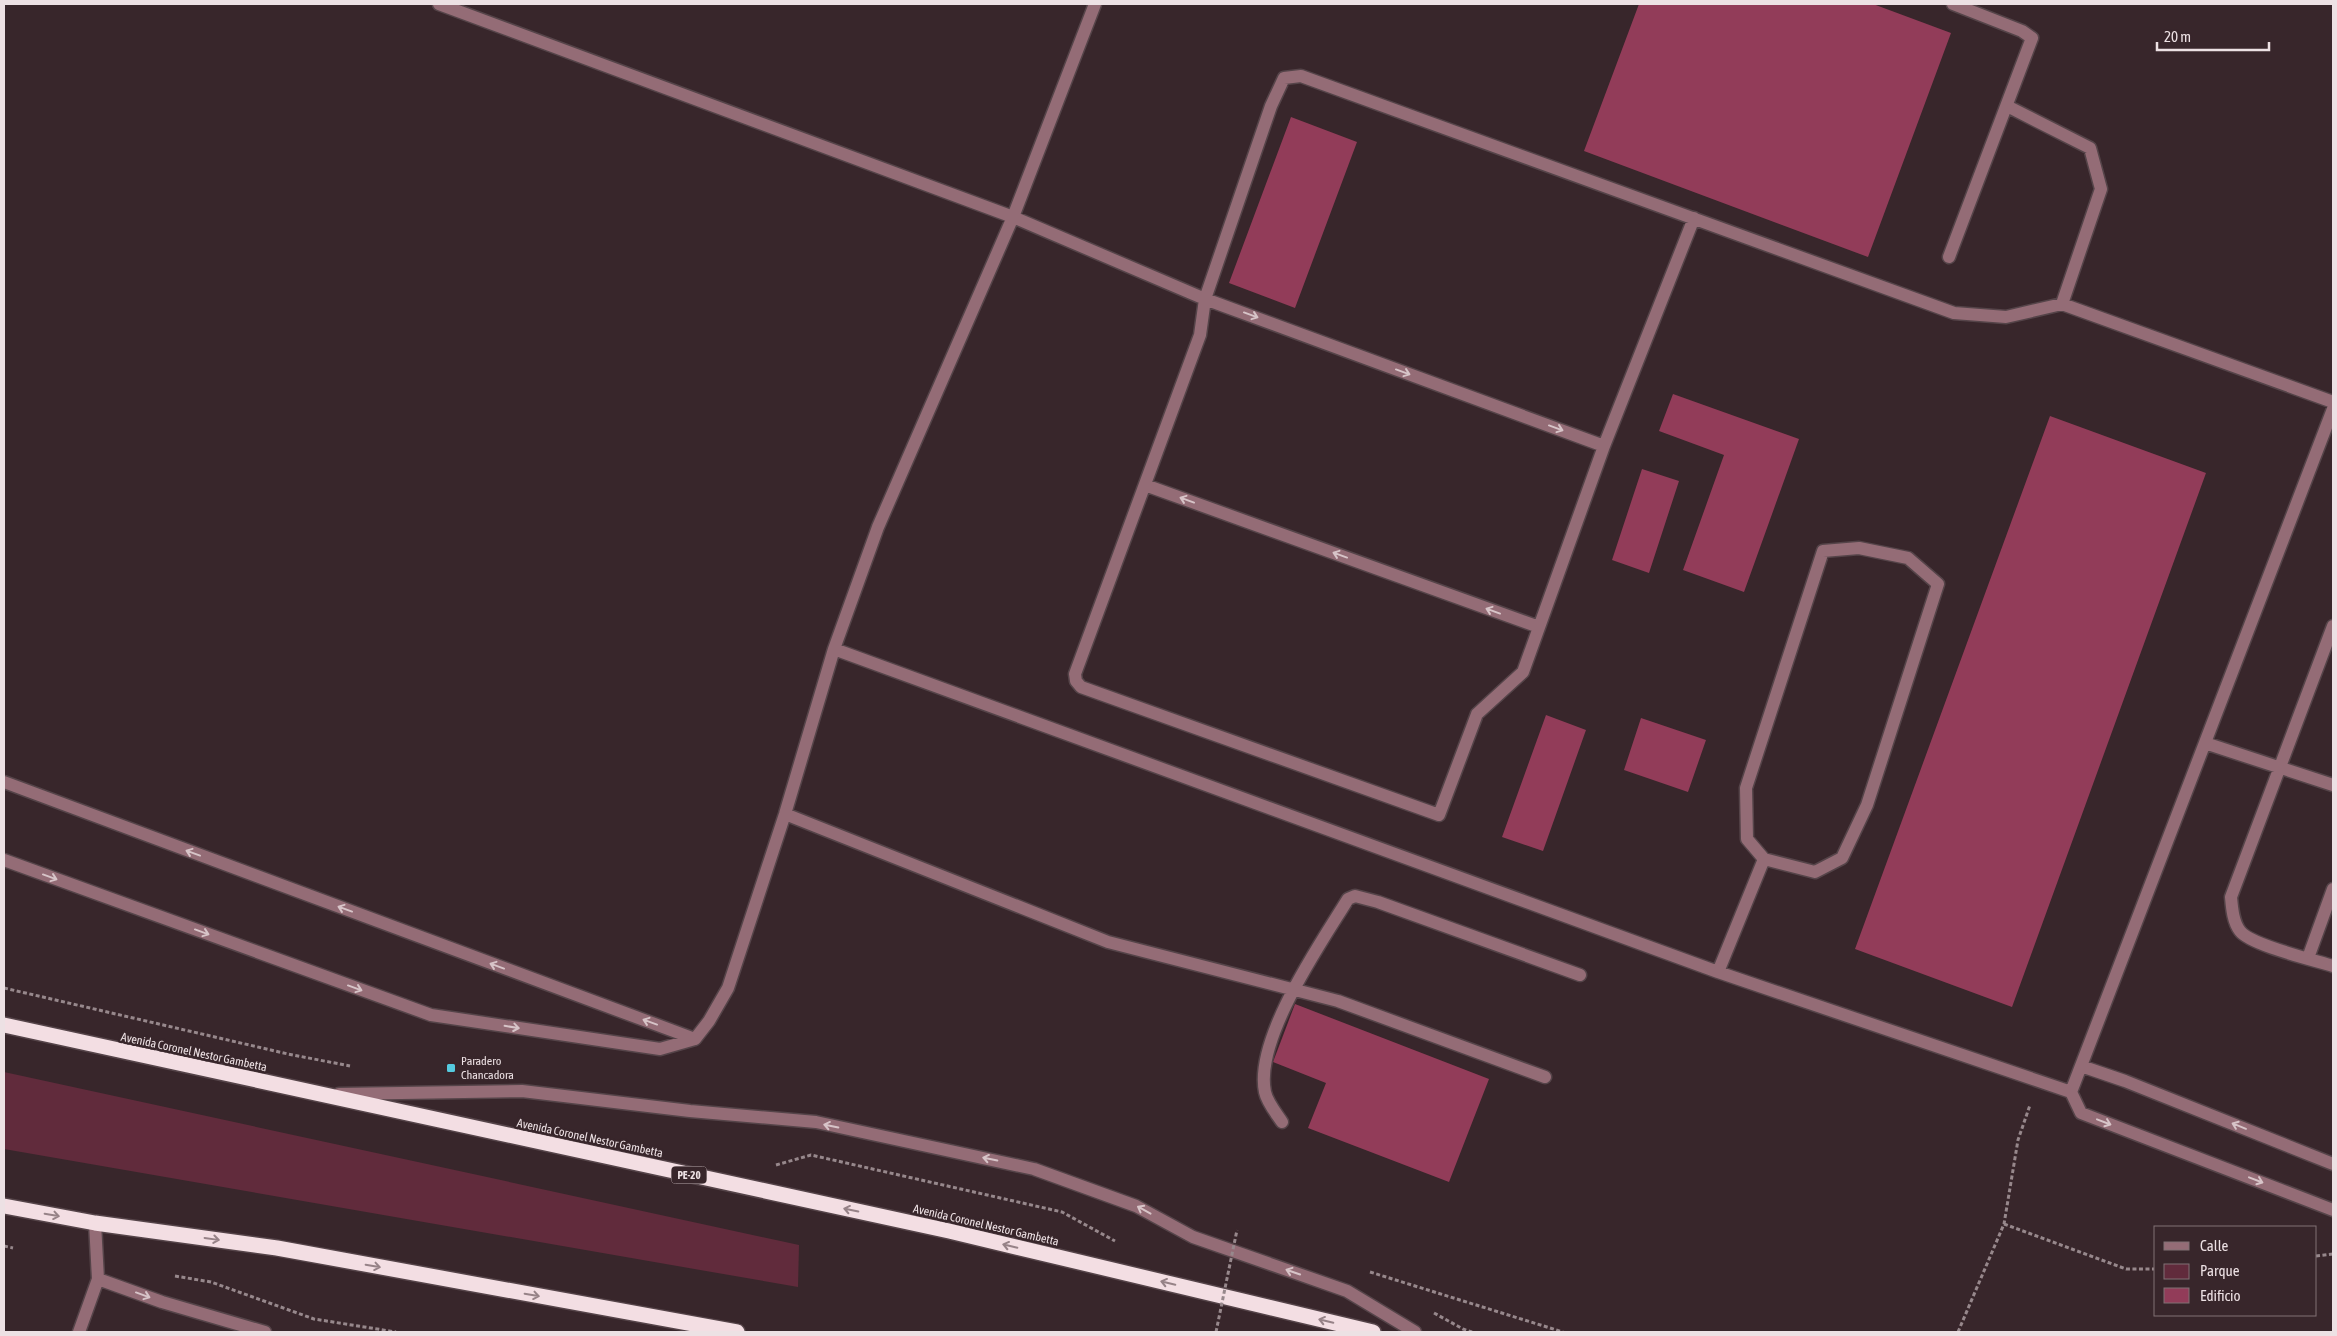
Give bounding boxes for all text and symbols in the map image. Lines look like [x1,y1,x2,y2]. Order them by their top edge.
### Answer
scale bar [2157,20,2270,52]
text: 20 m [2164,28,2191,45]
one-way arrow [1242,311,1258,320]
one-way arrow [1395,368,1410,377]
one-way arrow [1547,424,1563,433]
one-way arrow [1180,495,1196,504]
one-way arrow [1333,550,1348,559]
one-way arrow [1486,606,1501,615]
one-way arrow [186,848,201,857]
one-way arrow [41,873,57,882]
one-way arrow [338,904,353,913]
one-way arrow [194,928,209,937]
one-way arrow [490,961,506,970]
one-way arrow [347,984,362,993]
one-way arrow [643,1017,658,1026]
one-way arrow [504,1022,520,1032]
street label: Avenida Coronel Nestor Gambetta [120,1030,268,1074]
place label: Paradero Chancadora [461,1054,514,1082]
marker: Paradero Chancadora [445,1062,457,1074]
street label: Avenida Coronel Nestor Gambetta [516,1116,664,1160]
one-way arrow [2096,1118,2112,1127]
one-way arrow [823,1120,839,1130]
one-way arrow [2232,1121,2247,1130]
one-way arrow [982,1154,998,1164]
road number: PE-20 [672,1166,706,1184]
one-way arrow [2248,1176,2263,1185]
street label: Avenida Coronel Nestor Gambetta [912,1201,1060,1249]
one-way arrow [844,1205,860,1214]
one-way arrow [1136,1205,1151,1215]
one-way arrow [43,1210,59,1220]
legend [2154,1226,2317,1316]
one-way arrow [204,1234,220,1244]
text: Calle [2200,1237,2229,1254]
one-way arrow [1002,1241,1018,1250]
one-way arrow [364,1261,380,1271]
text: Parque [2200,1262,2240,1279]
one-way arrow [1286,1267,1302,1277]
one-way arrow [1160,1278,1176,1287]
text: Edificio [2200,1287,2241,1304]
one-way arrow [524,1290,540,1300]
one-way arrow [135,1291,151,1300]
one-way arrow [1318,1316,1334,1325]

